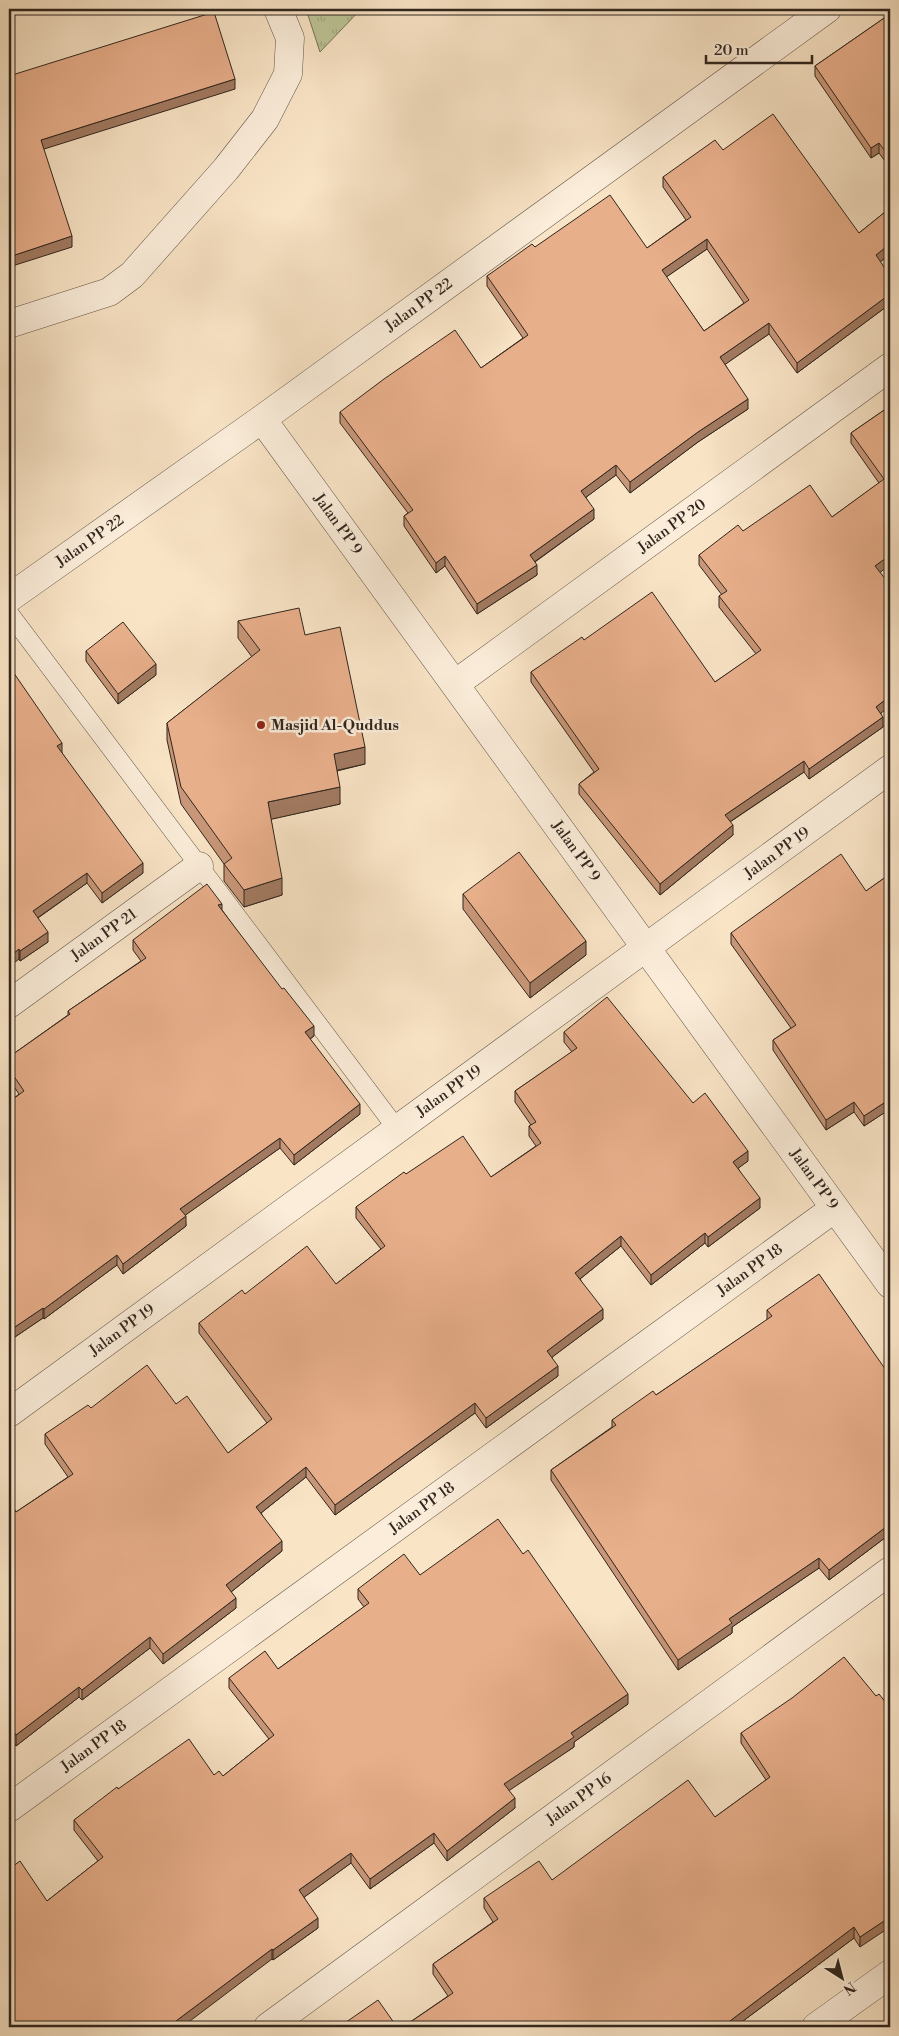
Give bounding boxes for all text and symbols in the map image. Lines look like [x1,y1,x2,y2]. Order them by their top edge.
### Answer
scale bar [706,32,813,64]
text: 20 m [714,41,749,60]
street label: Jalan PP 22 [381,274,456,336]
street label: Jalan PP 9 [309,489,366,558]
street label: Jalan PP 20 [633,495,710,558]
street label: Jalan PP 22 [51,511,128,572]
place label: Masjid Al-Quddus [271,716,399,735]
marker: Masjid Al-Quddus [255,719,267,731]
street label: Jalan PP 9 [547,816,604,885]
street label: Jalan PP 19 [740,823,814,884]
street label: Jalan PP 21 [67,904,141,966]
street label: Jalan PP 19 [412,1061,486,1122]
street label: Jalan PP 9 [785,1144,842,1213]
street label: Jalan PP 18 [712,1240,787,1301]
street label: Jalan PP 19 [85,1300,159,1361]
street label: Jalan PP 18 [384,1478,459,1539]
street label: Jalan PP 18 [56,1716,131,1777]
street label: Jalan PP 16 [542,1769,616,1830]
north arrow [816,1954,866,2004]
text: N [839,1977,859,1998]

